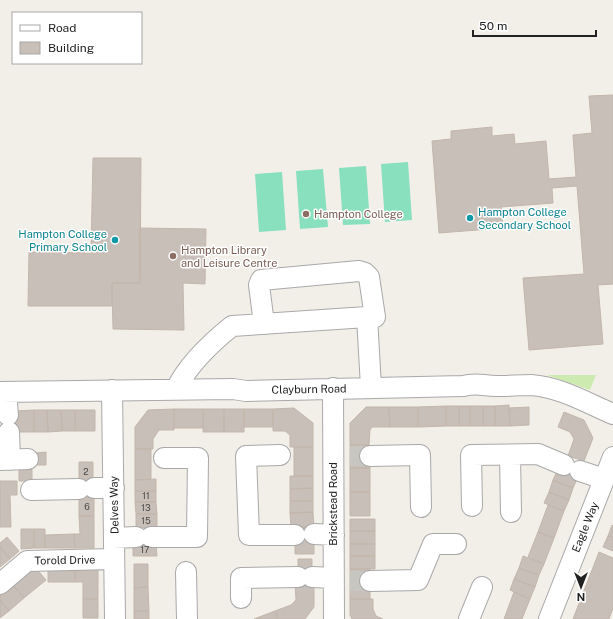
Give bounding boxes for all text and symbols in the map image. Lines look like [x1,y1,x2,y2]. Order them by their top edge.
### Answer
legend [12,12,142,64]
scale bar [473,12,596,38]
text: 50 m [479,19,507,33]
text: Road [48,21,76,35]
text: Building [48,41,94,55]
place label: Hampton College Secondary School [478,206,571,231]
place label: Hampton College [314,208,403,220]
marker: Hampton College [301,209,311,219]
marker: Hampton College Secondary School [465,213,475,223]
place label: Hampton College Primary School [18,228,107,253]
marker: Hampton College Primary School [110,235,120,245]
place label: Hampton Library and Leisure Centre [181,244,277,269]
marker: Hampton Library and Leisure Centre [168,251,178,261]
street label: Clayburn Road [271,382,347,396]
street label: Brickstead Road [327,462,339,546]
house number: 2 [83,466,89,477]
street label: Delves Way [107,476,121,534]
house number: 11 [142,490,150,501]
street label: Eagle Way [569,500,601,554]
house number: 6 [84,501,90,512]
house number: 13 [141,502,151,513]
house number: 15 [141,515,151,526]
house number: 17 [140,544,150,555]
street label: Torold Drive [34,553,96,567]
north arrow [561,567,601,607]
text: N [577,591,585,603]

